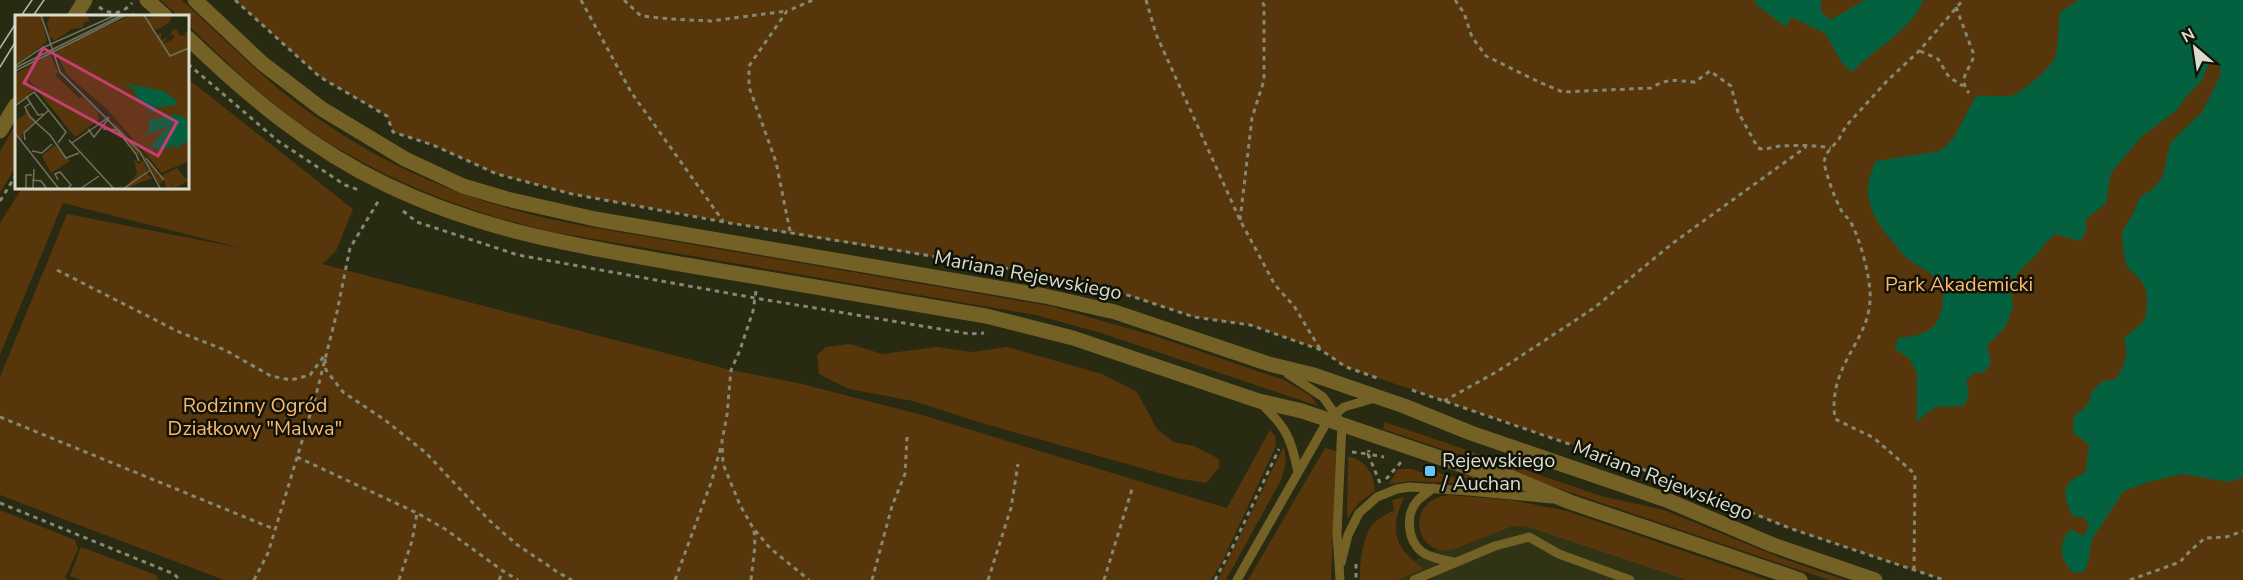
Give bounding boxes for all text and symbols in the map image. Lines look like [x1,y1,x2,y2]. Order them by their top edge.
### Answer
inset map [15,15,189,189]
north arrow [2165,18,2225,78]
text: N [2178,23,2199,48]
street label: Mariana Rejewskiego [932,244,1124,306]
park label: Park Akademicki [1885,271,2033,298]
park label: Rodzinny Ogród Działkowy "Malwa" [168,392,342,442]
street label: Mariana Rejewskiego [1569,433,1757,527]
place label: Rejewskiego / Auchan [1441,447,1555,497]
marker: Rejewskiego / Auchan [1423,464,1437,478]

